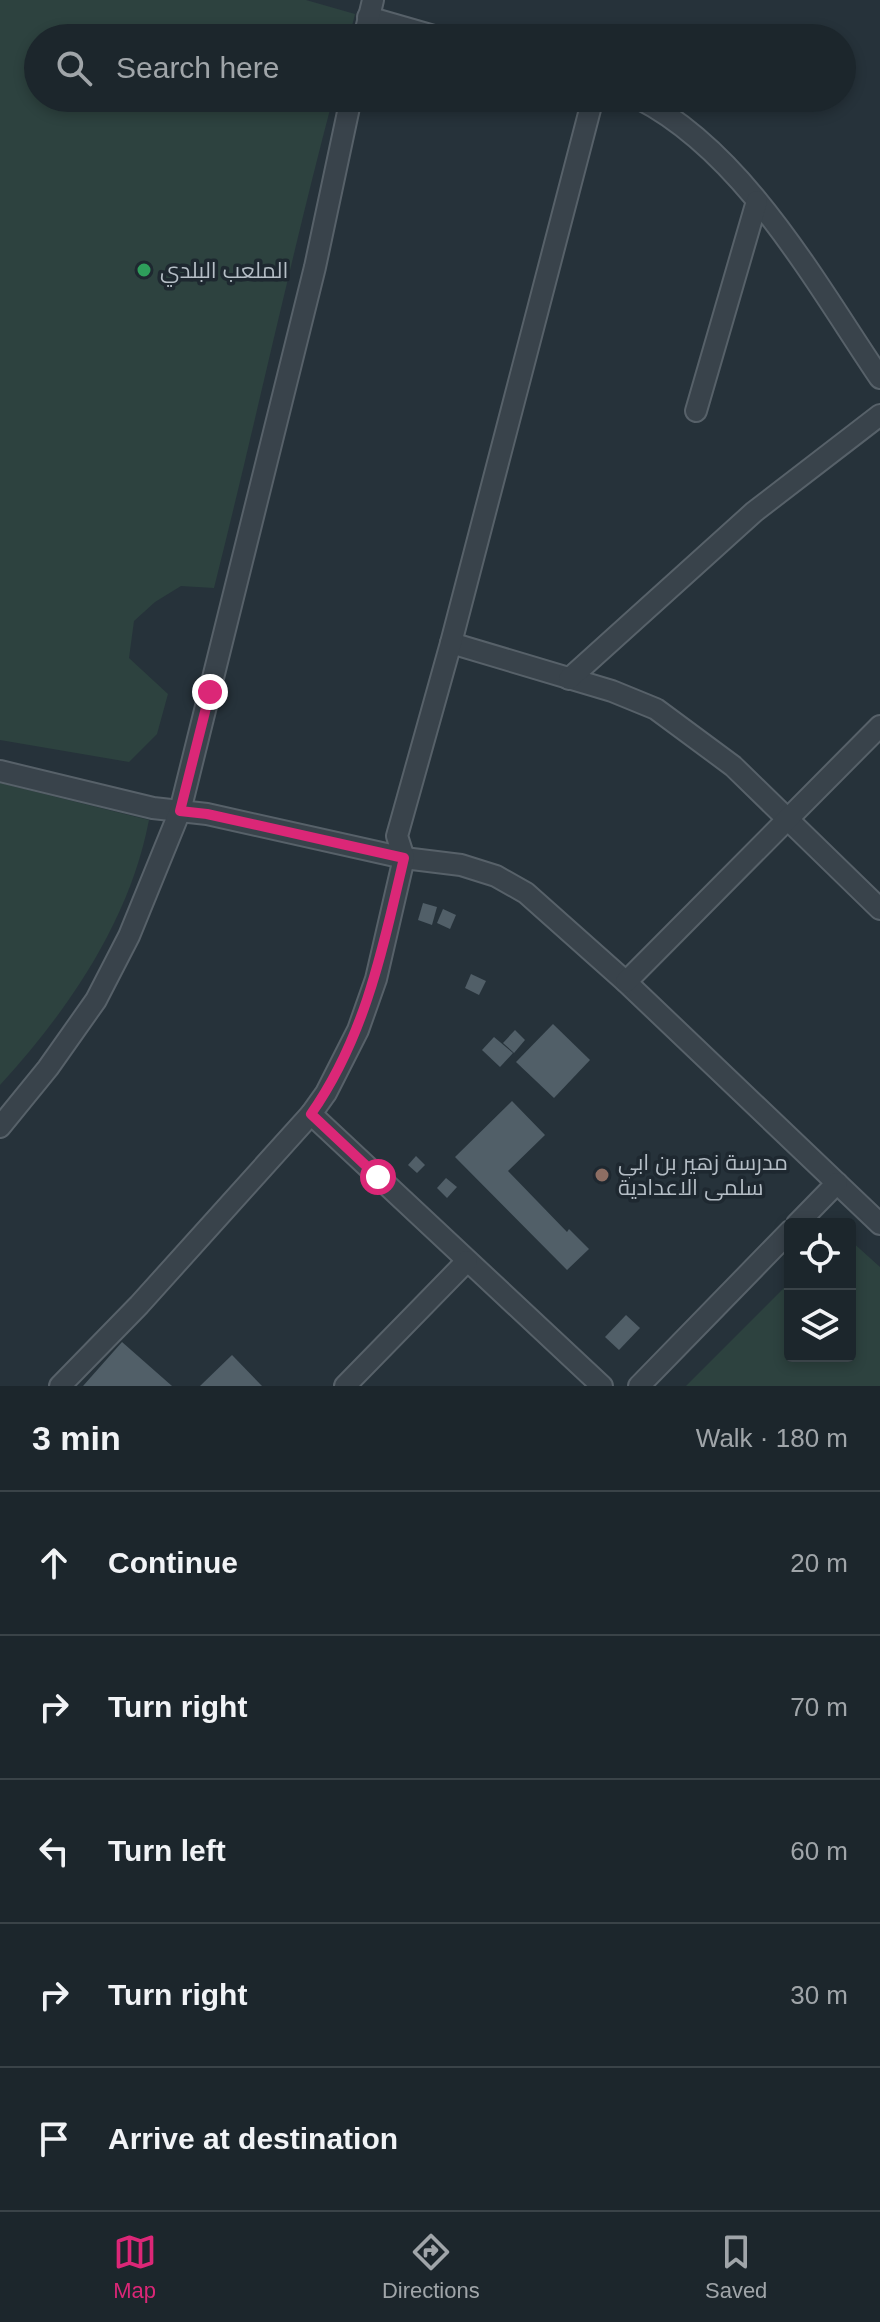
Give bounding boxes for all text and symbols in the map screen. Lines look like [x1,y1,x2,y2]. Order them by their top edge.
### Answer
search box [24,24,856,112]
icon: search [52,46,96,90]
text: Search here [116,51,279,84]
place label: الملعب البلدي [160,258,288,287]
marker: الملعب البلدي [135,261,153,279]
route end [192,674,228,710]
place label: مدرسة زهير بن ابي سلمى الاعدادية [618,1150,788,1201]
route start [360,1159,396,1195]
marker: مدرسة زهير بن ابي سلمى الاعدادية [593,1166,611,1184]
map controls [784,1218,856,1362]
button: locate [784,1218,856,1290]
button: layers [784,1290,856,1362]
text: 3 min [32,1419,121,1457]
text: Walk · 180 m [696,1423,848,1453]
icon: ahead [32,1541,76,1585]
text: Continue [108,1546,238,1579]
text: 20 m [790,1548,848,1578]
icon: right [32,1685,76,1729]
text: Turn right [108,1690,247,1723]
text: 70 m [790,1692,848,1722]
icon: left [32,1829,76,1873]
text: Turn left [108,1834,226,1867]
text: 60 m [790,1836,848,1866]
icon: right [32,1973,76,2017]
text: Turn right [108,1978,247,2011]
text: 30 m [790,1980,848,2010]
icon: arrive [32,2117,76,2161]
text: Arrive at destination [108,2122,398,2155]
tab: Map [113,2230,157,2304]
tab: Directions [382,2230,480,2304]
tab: Saved [705,2230,767,2304]

